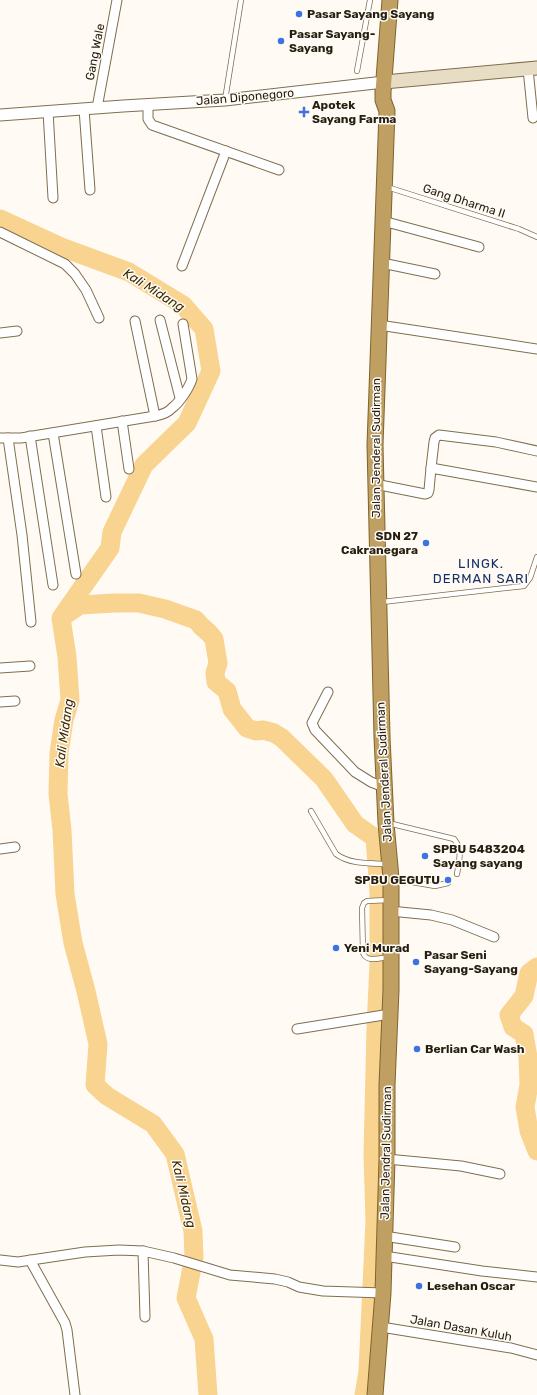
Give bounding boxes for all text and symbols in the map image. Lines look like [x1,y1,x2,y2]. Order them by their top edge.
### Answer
place label: Pasar Sayang Sayang [307,7,434,21]
marker: Pasar Sayang Sayang [294,9,304,19]
street label: Gang Wale [83,22,107,82]
place label: Pasar Sayang- Sayang [289,27,376,55]
marker: Pasar Sayang- Sayang [276,36,286,46]
street label: Jalan Diponegoro [195,86,295,108]
place label: Apotek Sayang Farma [312,98,396,126]
marker: Apotek Sayang Farma [299,107,309,117]
street label: Gang Dharma II [421,181,507,221]
water label: Kali Midang [120,265,188,316]
street label: Jalan Jenderal Sudirman [369,378,383,518]
place label: SDN 27 Cakranegara [341,529,418,557]
marker: SDN 27 Cakranegara [421,538,431,548]
district label: LINGK. DERMAN SARI [433,556,529,586]
water label: Kali Midang [52,697,77,769]
street label: Jalan Jenderal Sudirman [373,702,395,842]
place label: SPBU 5483204 Sayang sayang [433,842,525,870]
marker: SPBU 5483204 Sayang sayang [420,851,430,861]
place label: SPBU GEGUTU [354,873,440,887]
marker: SPBU GEGUTU [443,875,453,885]
place label: Yeni Murad [344,941,410,955]
marker: Yeni Murad [331,943,341,953]
place label: Pasar Seni Sayang-Sayang [424,948,518,976]
marker: Pasar Seni Sayang-Sayang [411,957,421,967]
place label: Berlian Car Wash [425,1042,525,1056]
marker: Berlian Car Wash [412,1044,422,1054]
street label: Jalan Jendral Sudirman [378,1086,394,1220]
water label: Kali Midang [168,1159,199,1230]
place label: Lesehan Oscar [427,1279,515,1293]
marker: Lesehan Oscar [414,1281,424,1291]
street label: Jalan Dasan Kuluh [409,1312,513,1344]

